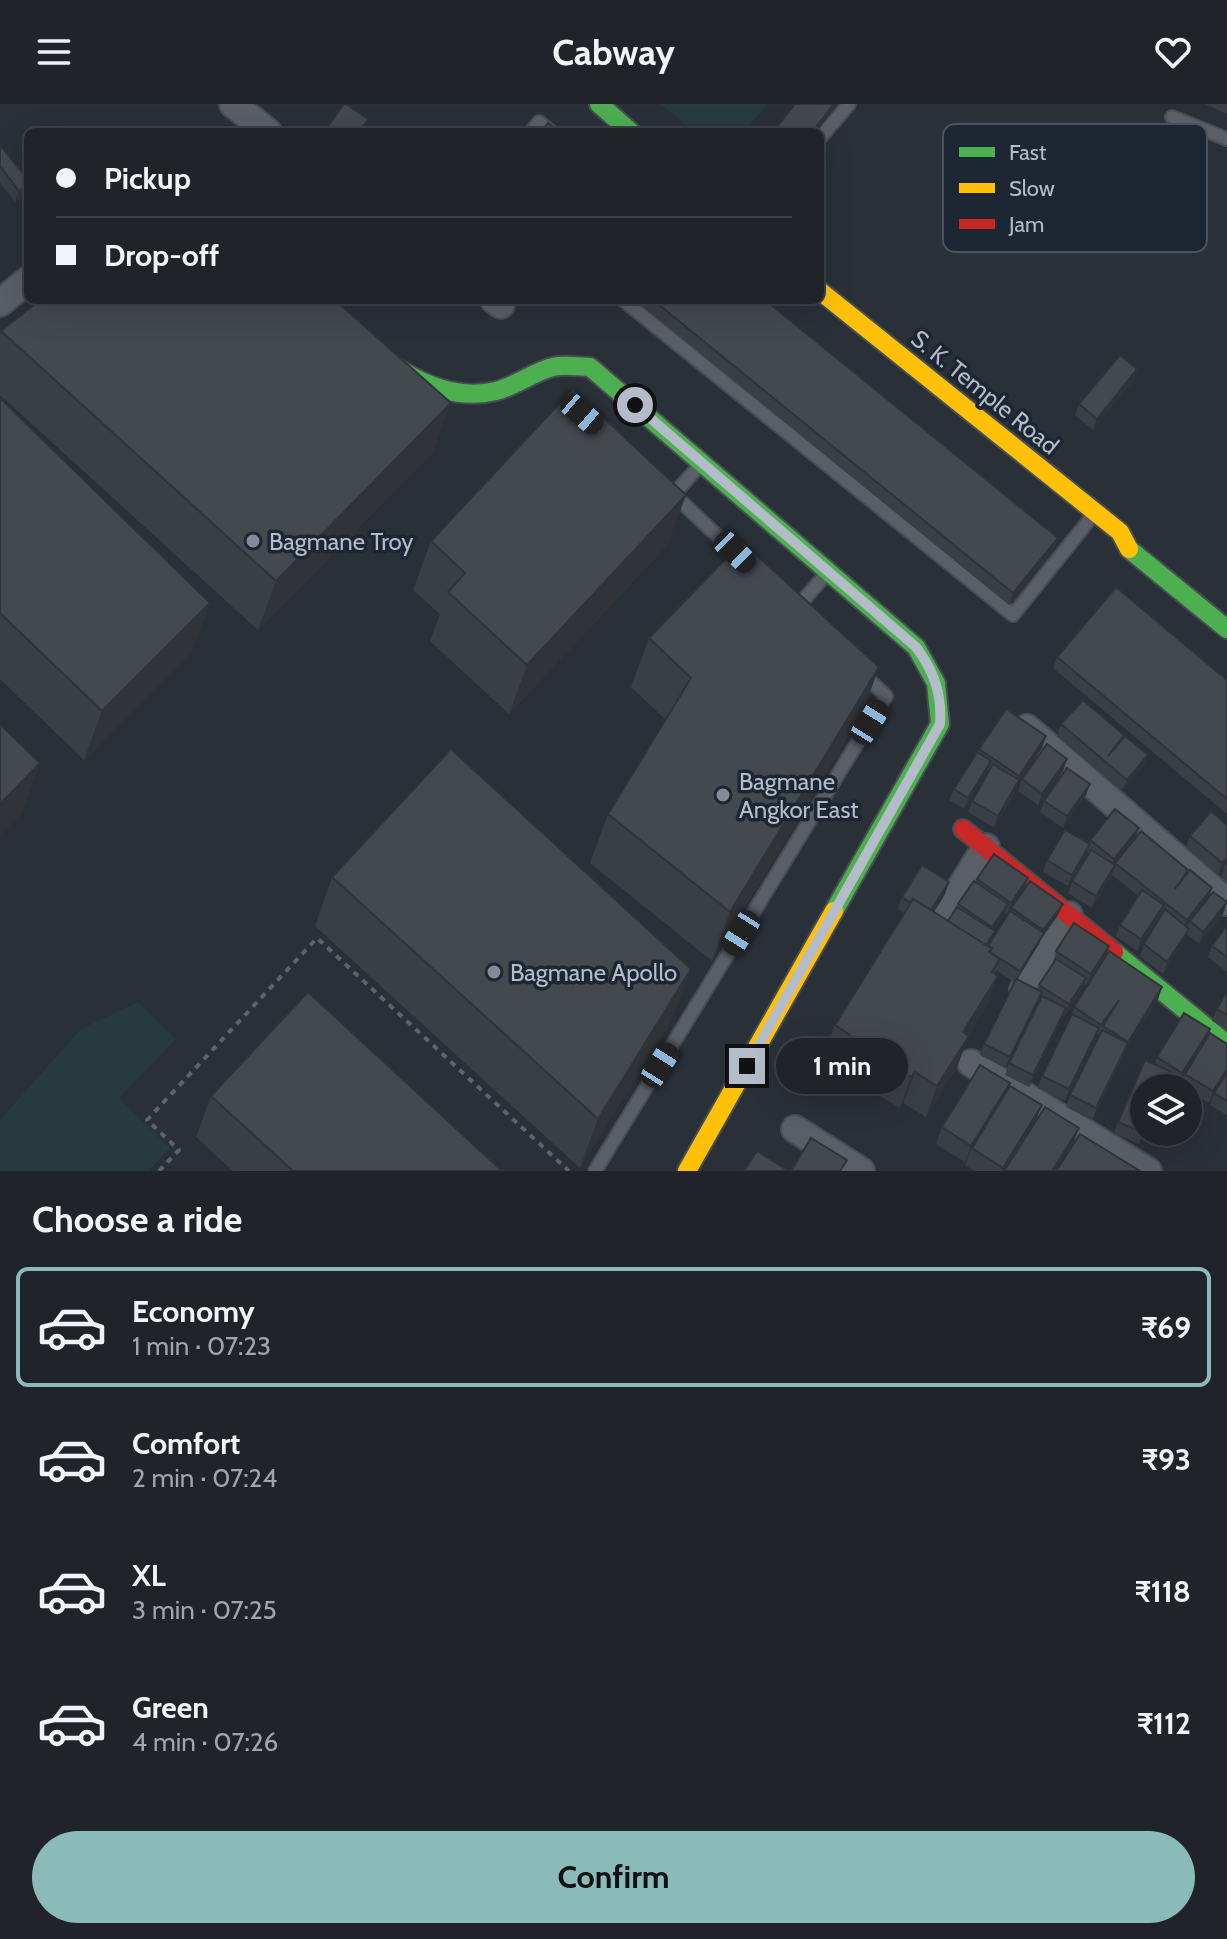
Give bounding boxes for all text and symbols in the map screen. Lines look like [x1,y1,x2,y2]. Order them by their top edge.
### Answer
icon: menu [32,30,76,74]
text: Cabway [552,30,675,74]
icon: heart [1151,30,1195,74]
legend [943,124,1207,252]
text: Fast [1009,139,1047,166]
text: Pickup [104,160,191,197]
text: Slow [1009,175,1055,202]
text: Jam [1008,211,1044,238]
text: Drop-off [104,237,219,274]
street label: S. K. Temple Road [905,324,1065,460]
route start [617,387,653,423]
car [556,389,608,439]
place label: Bagmane Troy [269,527,413,556]
car [709,527,761,577]
marker: Bagmane Troy [244,532,262,550]
car [847,695,893,749]
place label: Bagmane Angkor East [739,767,858,824]
marker: Bagmane Angkor East [714,786,732,804]
car [718,906,764,960]
place label: Bagmane Apollo [510,958,677,987]
marker: Bagmane Apollo [485,963,503,981]
car [637,1038,683,1092]
callout: 1 min [775,1038,907,1094]
route end [729,1048,765,1084]
text: 1 min [813,1050,871,1082]
map controls [1130,1074,1202,1146]
button: layers [1130,1074,1202,1146]
text: Choose a ride [32,1197,242,1241]
icon: car [36,1291,108,1363]
text: Economy [132,1293,255,1330]
text: ₹69 [1141,1309,1191,1346]
text: 1 min · 07:23 [132,1330,271,1362]
icon: car [36,1423,108,1495]
text: Comfort [132,1425,240,1462]
text: ₹93 [1142,1441,1191,1478]
text: 2 min · 07:24 [132,1462,277,1494]
icon: car [36,1555,108,1627]
text: XL [132,1557,166,1594]
text: ₹118 [1134,1573,1191,1610]
text: 3 min · 07:25 [132,1594,277,1626]
icon: car [36,1687,108,1759]
text: Green [132,1689,209,1726]
text: ₹112 [1137,1705,1191,1742]
text: 4 min · 07:26 [132,1726,278,1758]
button: Confirm [32,1831,1195,1923]

